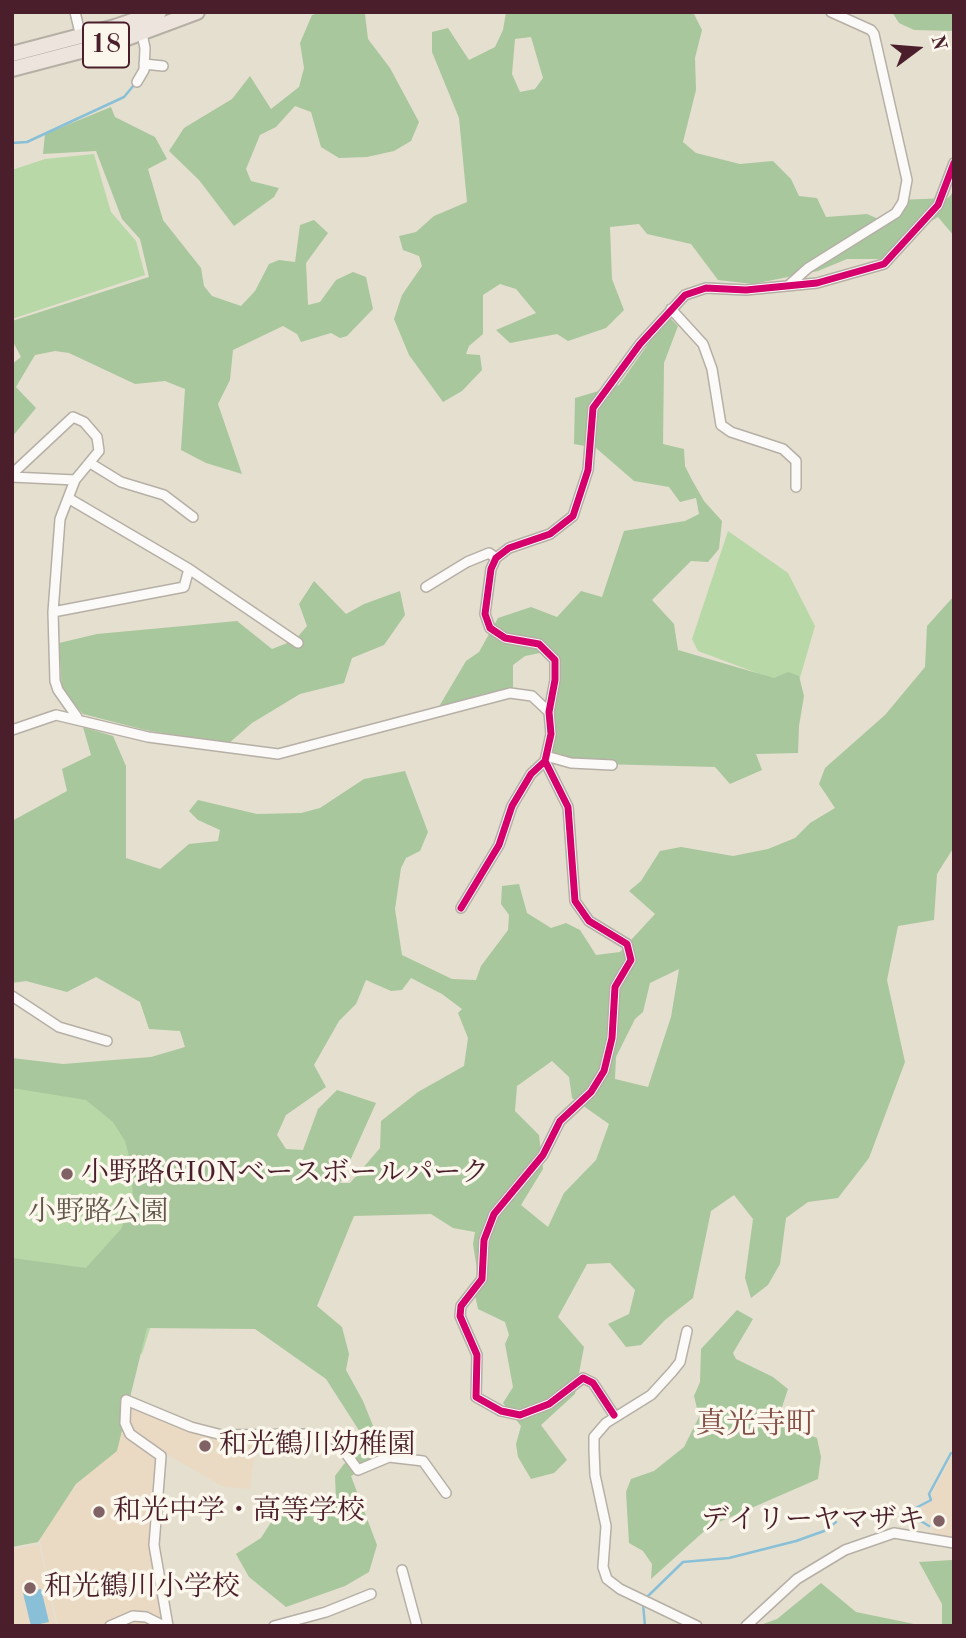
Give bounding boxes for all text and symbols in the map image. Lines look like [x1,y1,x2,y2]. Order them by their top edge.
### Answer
north arrow [882,14,952,84]
road number: 18 [83,22,129,68]
text: N [927,33,949,53]
place label: 小野路GIONベースボールパーク [81,1157,489,1191]
marker: 小野路GIONベースボールパーク [59,1166,75,1182]
park label: 小野路公園 [28,1196,168,1230]
district label: 真光寺町 [696,1407,816,1443]
place label: 和光鶴川幼稚園 [219,1429,415,1463]
marker: 和光鶴川幼稚園 [197,1438,213,1454]
place label: 和光中学・高等学校 [113,1495,365,1529]
marker: 和光中学・高等学校 [91,1504,107,1520]
place label: デイリーヤマザキ [701,1504,925,1538]
marker: デイリーヤマザキ [931,1513,947,1529]
place label: 和光鶴川小学校 [44,1571,240,1605]
marker: 和光鶴川小学校 [22,1580,38,1596]

